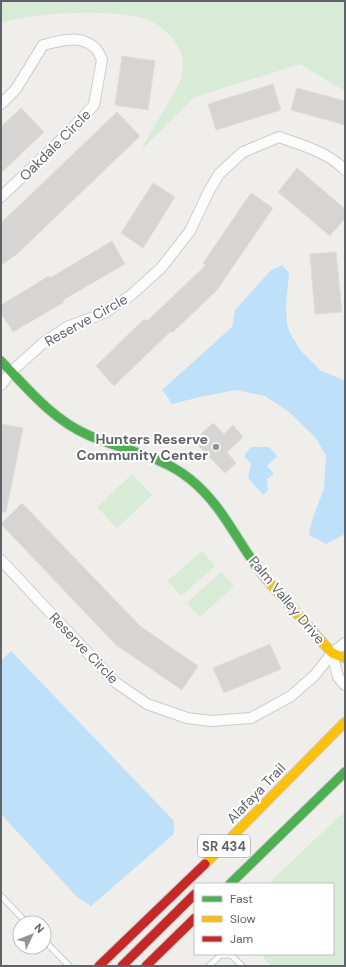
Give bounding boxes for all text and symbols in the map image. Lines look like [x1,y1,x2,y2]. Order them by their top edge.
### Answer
street label: Oakdale Circle [16,106,94,184]
street label: Reserve Circle [41,290,131,350]
place label: Hunters Reserve Community Center [76,430,208,464]
marker: Hunters Reserve Community Center [211,442,221,452]
street label: Palm Valley Drive [245,552,329,648]
street label: Reserve Circle [46,609,122,687]
street label: Alafaya Trail [223,759,289,827]
road number: SR 434 [198,835,250,857]
legend [194,883,334,955]
text: Fast [230,891,253,907]
text: Slow [230,911,256,927]
north arrow [12,915,52,955]
text: N [31,920,47,936]
text: Jam [230,931,253,947]

